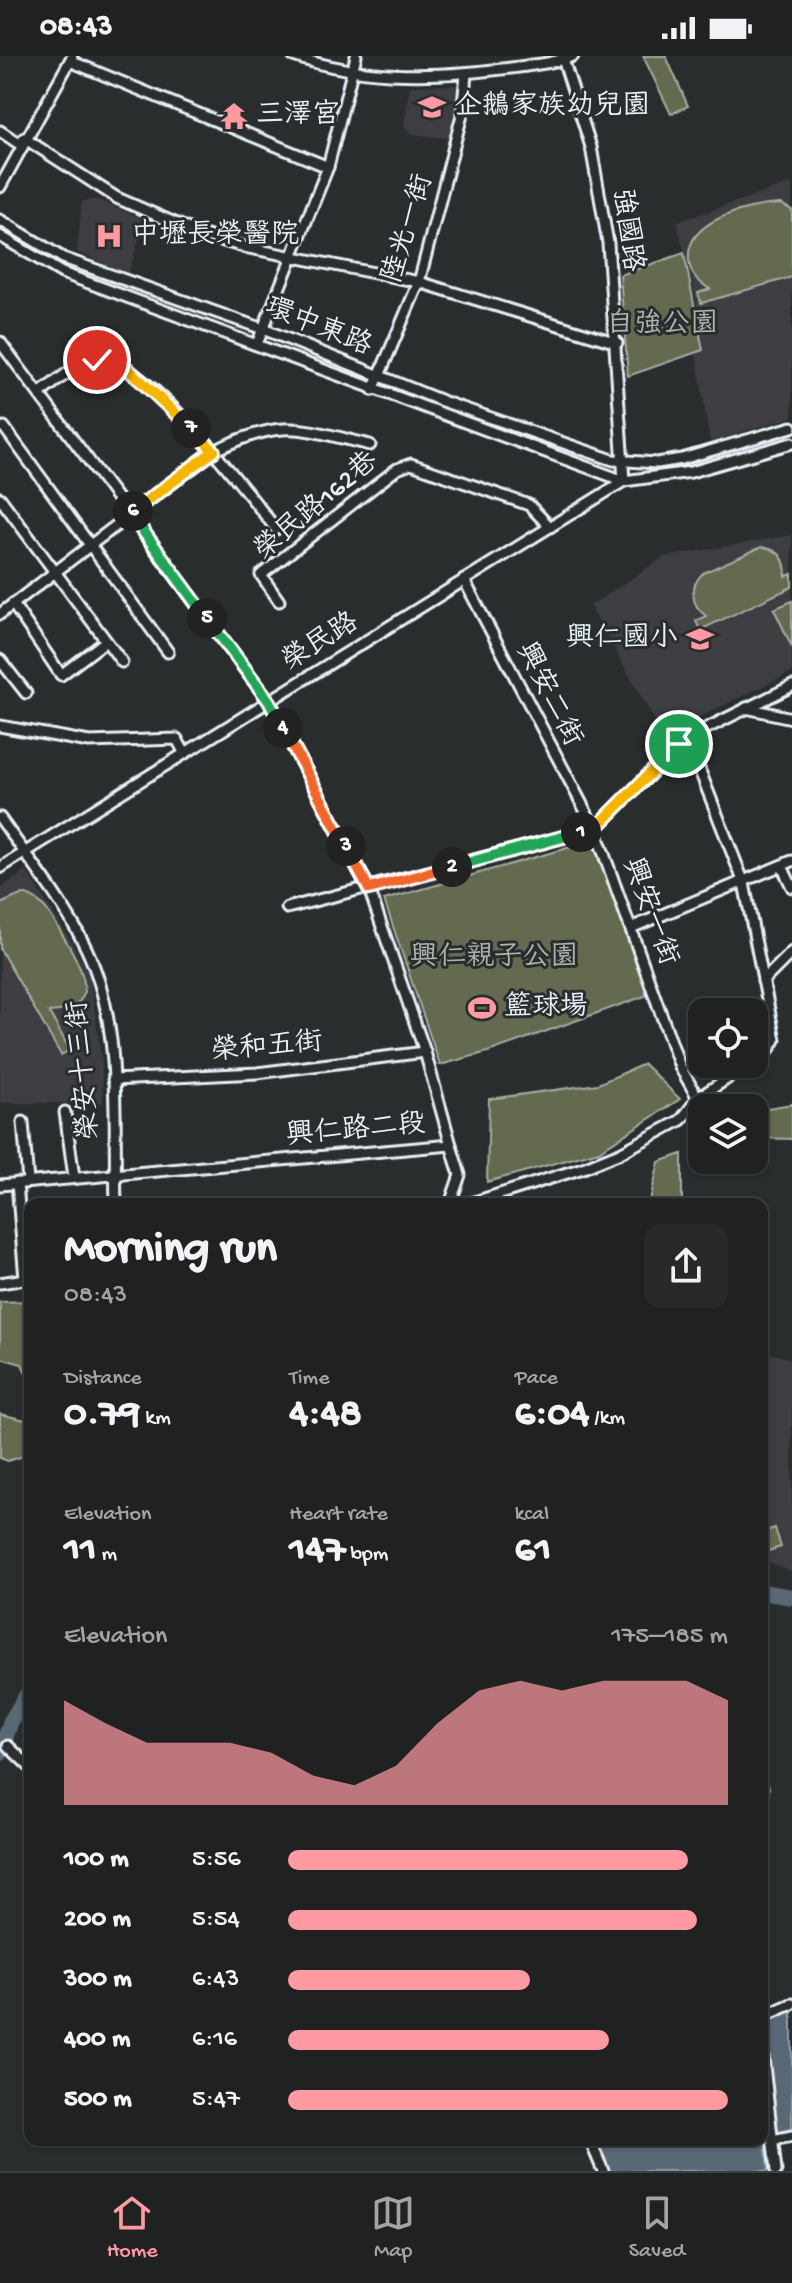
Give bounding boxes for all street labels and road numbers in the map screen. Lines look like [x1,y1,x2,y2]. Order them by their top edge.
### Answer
street label: 陸光一街 [376,170,441,287]
street label: 強國路 [604,186,650,274]
street label: 環中東路 [260,290,377,364]
street label: 榮民路162巷 [247,444,386,568]
street label: 榮民路 [276,605,365,679]
street label: 興安二街 [508,637,589,752]
street label: 興安一街 [614,853,685,970]
street label: 榮安十三街 [60,999,108,1141]
street label: 榮和五街 [210,1025,324,1069]
street label: 興仁路二段 [285,1106,427,1154]

